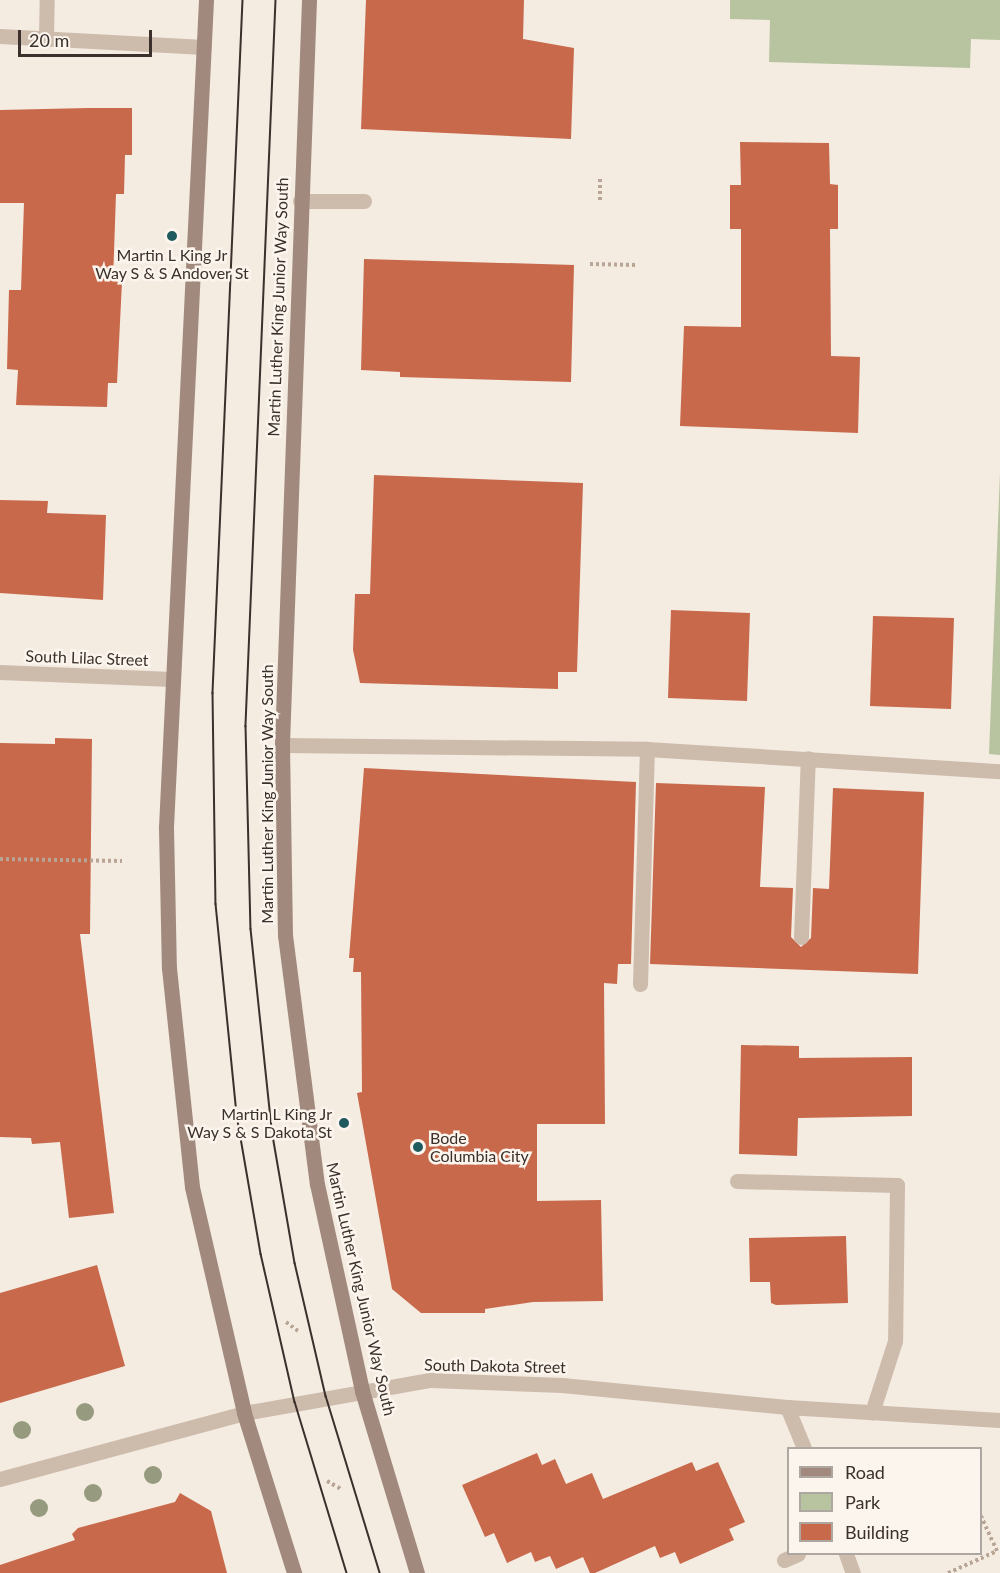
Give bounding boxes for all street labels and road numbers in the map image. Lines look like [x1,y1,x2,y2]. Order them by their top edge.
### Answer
street label: Martin Luther King Junior Way South [264,176,292,438]
street label: South Lilac Street [25,646,149,670]
street label: Martin Luther King Junior Way South [257,663,277,925]
street label: Martin Luther King Junior Way South [322,1160,400,1418]
street label: South Dakota Street [424,1355,566,1377]

